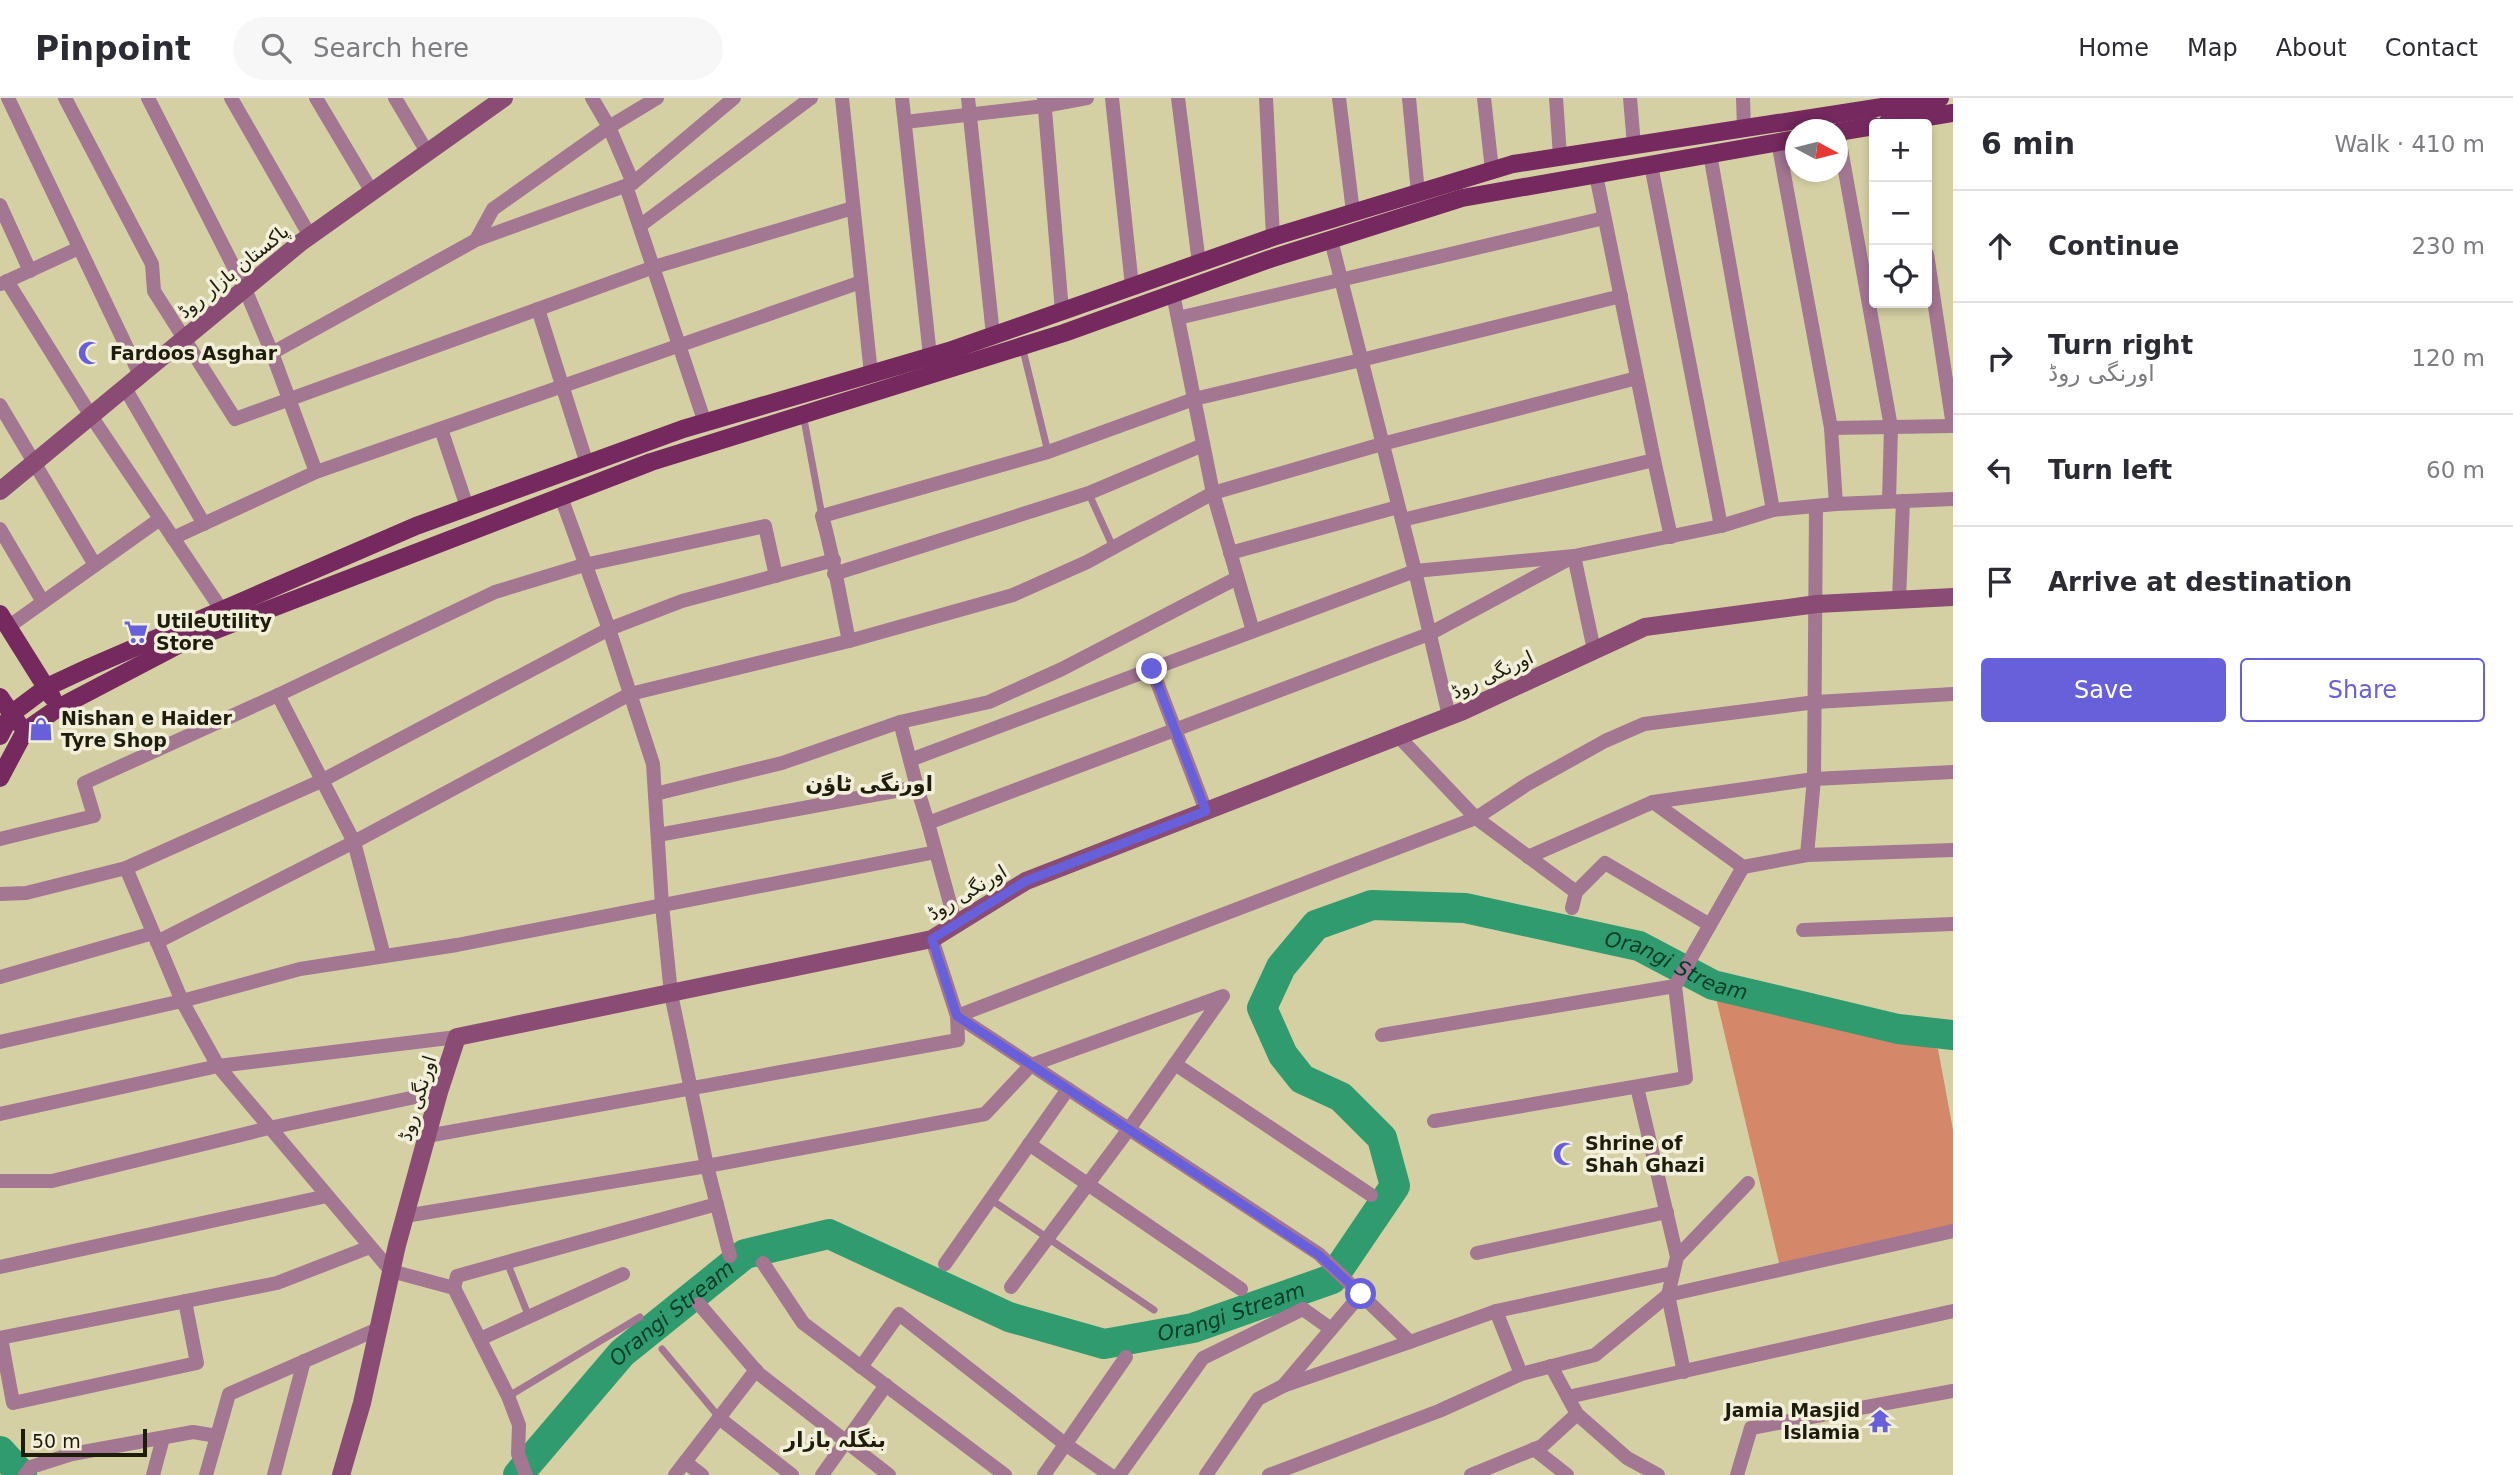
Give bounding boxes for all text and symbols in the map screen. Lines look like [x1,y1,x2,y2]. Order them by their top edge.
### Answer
search box [233,17,723,80]
text: Pinpoint [35,29,191,68]
icon: search [257,29,295,67]
text: Search here [313,33,469,63]
text: Home [2078,34,2149,62]
text: Map [2187,34,2238,62]
text: About [2276,34,2347,62]
text: Contact [2385,34,2478,62]
north arrow [1785,119,1848,182]
map controls [1869,119,1932,308]
button: + [1869,119,1932,182]
text: 6 min [1981,126,2075,161]
text: Walk · 410 m [2334,131,2485,157]
button: − [1869,182,1932,245]
street label: پاکستان بازار روڈ [173,220,293,323]
icon: ahead [1981,227,2019,265]
text: Continue [2048,231,2179,261]
text: 230 m [2411,233,2485,259]
button: locate [1869,245,1932,308]
text: Turn right [2048,330,2193,360]
mosque icon: Fardoos Asghar [76,339,104,367]
icon: right [1981,339,2019,377]
place label: Fardoos Asghar [110,342,278,364]
text: 120 m [2411,345,2485,371]
text: اورنگی روڈ [2048,360,2155,386]
icon: left [1981,451,2019,489]
text: Turn left [2048,455,2172,485]
text: 60 m [2426,457,2485,483]
icon: arrive [1981,563,2019,601]
text: Arrive at destination [2048,567,2352,597]
place label: UtileUtility Store [156,610,273,654]
supermarket icon: UtileUtility Store [122,618,150,646]
street label: اورنگی روڈ [1447,645,1537,703]
route end [1136,653,1167,684]
button: Save [1981,658,2226,722]
button: Share [2240,658,2485,722]
place label: Nishan e Haider Tyre Shop [61,707,232,751]
shop icon: Nishan e Haider Tyre Shop [27,715,55,743]
district label: اورنگی ٹاؤن [805,771,933,796]
street label: اورنگی روڈ [924,860,1011,925]
water label: Orangi Stream [1602,927,1750,1005]
street label: اورنگی روڈ [394,1053,441,1144]
place label: Shrine of Shah Ghazi [1585,1132,1705,1176]
mosque icon: Shrine of Shah Ghazi [1551,1140,1579,1168]
water label: Orangi Stream [604,1256,739,1371]
water label: Orangi Stream [1156,1277,1308,1346]
route start [1345,1278,1376,1309]
place label: Jamia Masjid Islamia [1723,1399,1860,1443]
temple icon: Jamia Masjid Islamia [1866,1407,1894,1435]
scale bar [21,1426,147,1458]
district label: بنگلہ بازار [783,1427,886,1452]
text: 50 m [32,1430,81,1452]

